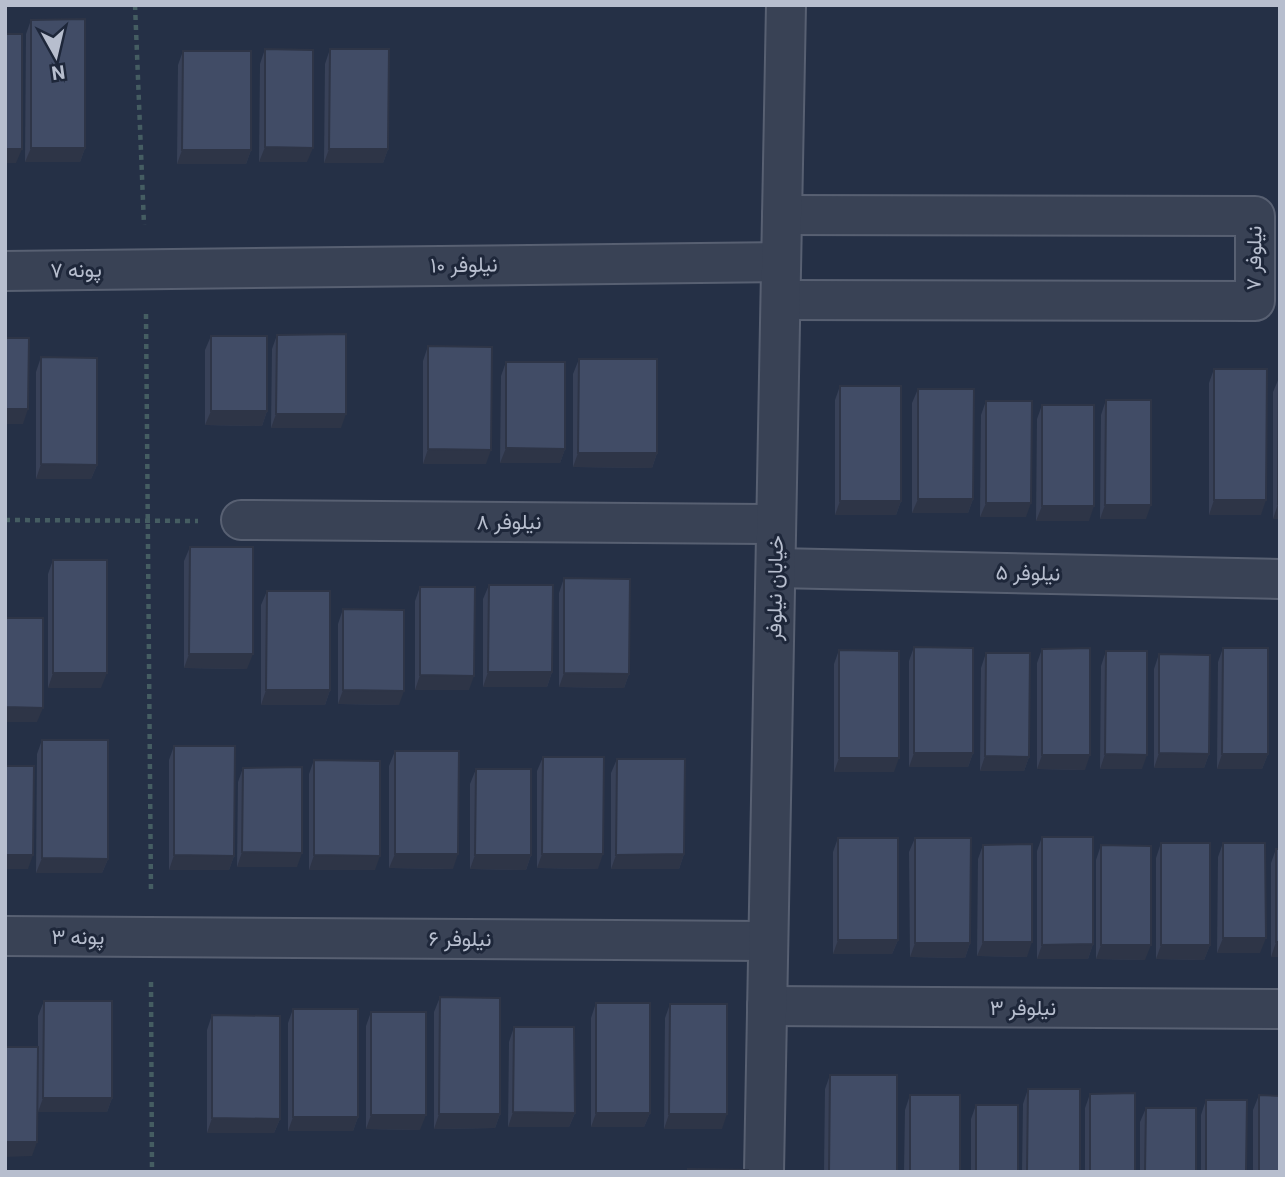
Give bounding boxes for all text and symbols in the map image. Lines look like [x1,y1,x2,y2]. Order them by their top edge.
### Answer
north arrow [21,21,91,91]
text: N [50,60,67,85]
street label: نیلوفر ۷ [1241,225,1268,291]
street label: نیلوفر ۱۰ [430,252,498,279]
street label: پونه ۷ [50,258,102,284]
street label: نیلوفر ۸ [477,510,541,535]
street label: خیابان نیلوفر [762,535,789,642]
street label: نیلوفر ۵ [995,560,1061,587]
street label: پونه ۳ [52,925,104,951]
street label: نیلوفر ۶ [429,927,491,952]
street label: نیلوفر ۳ [990,996,1056,1021]

